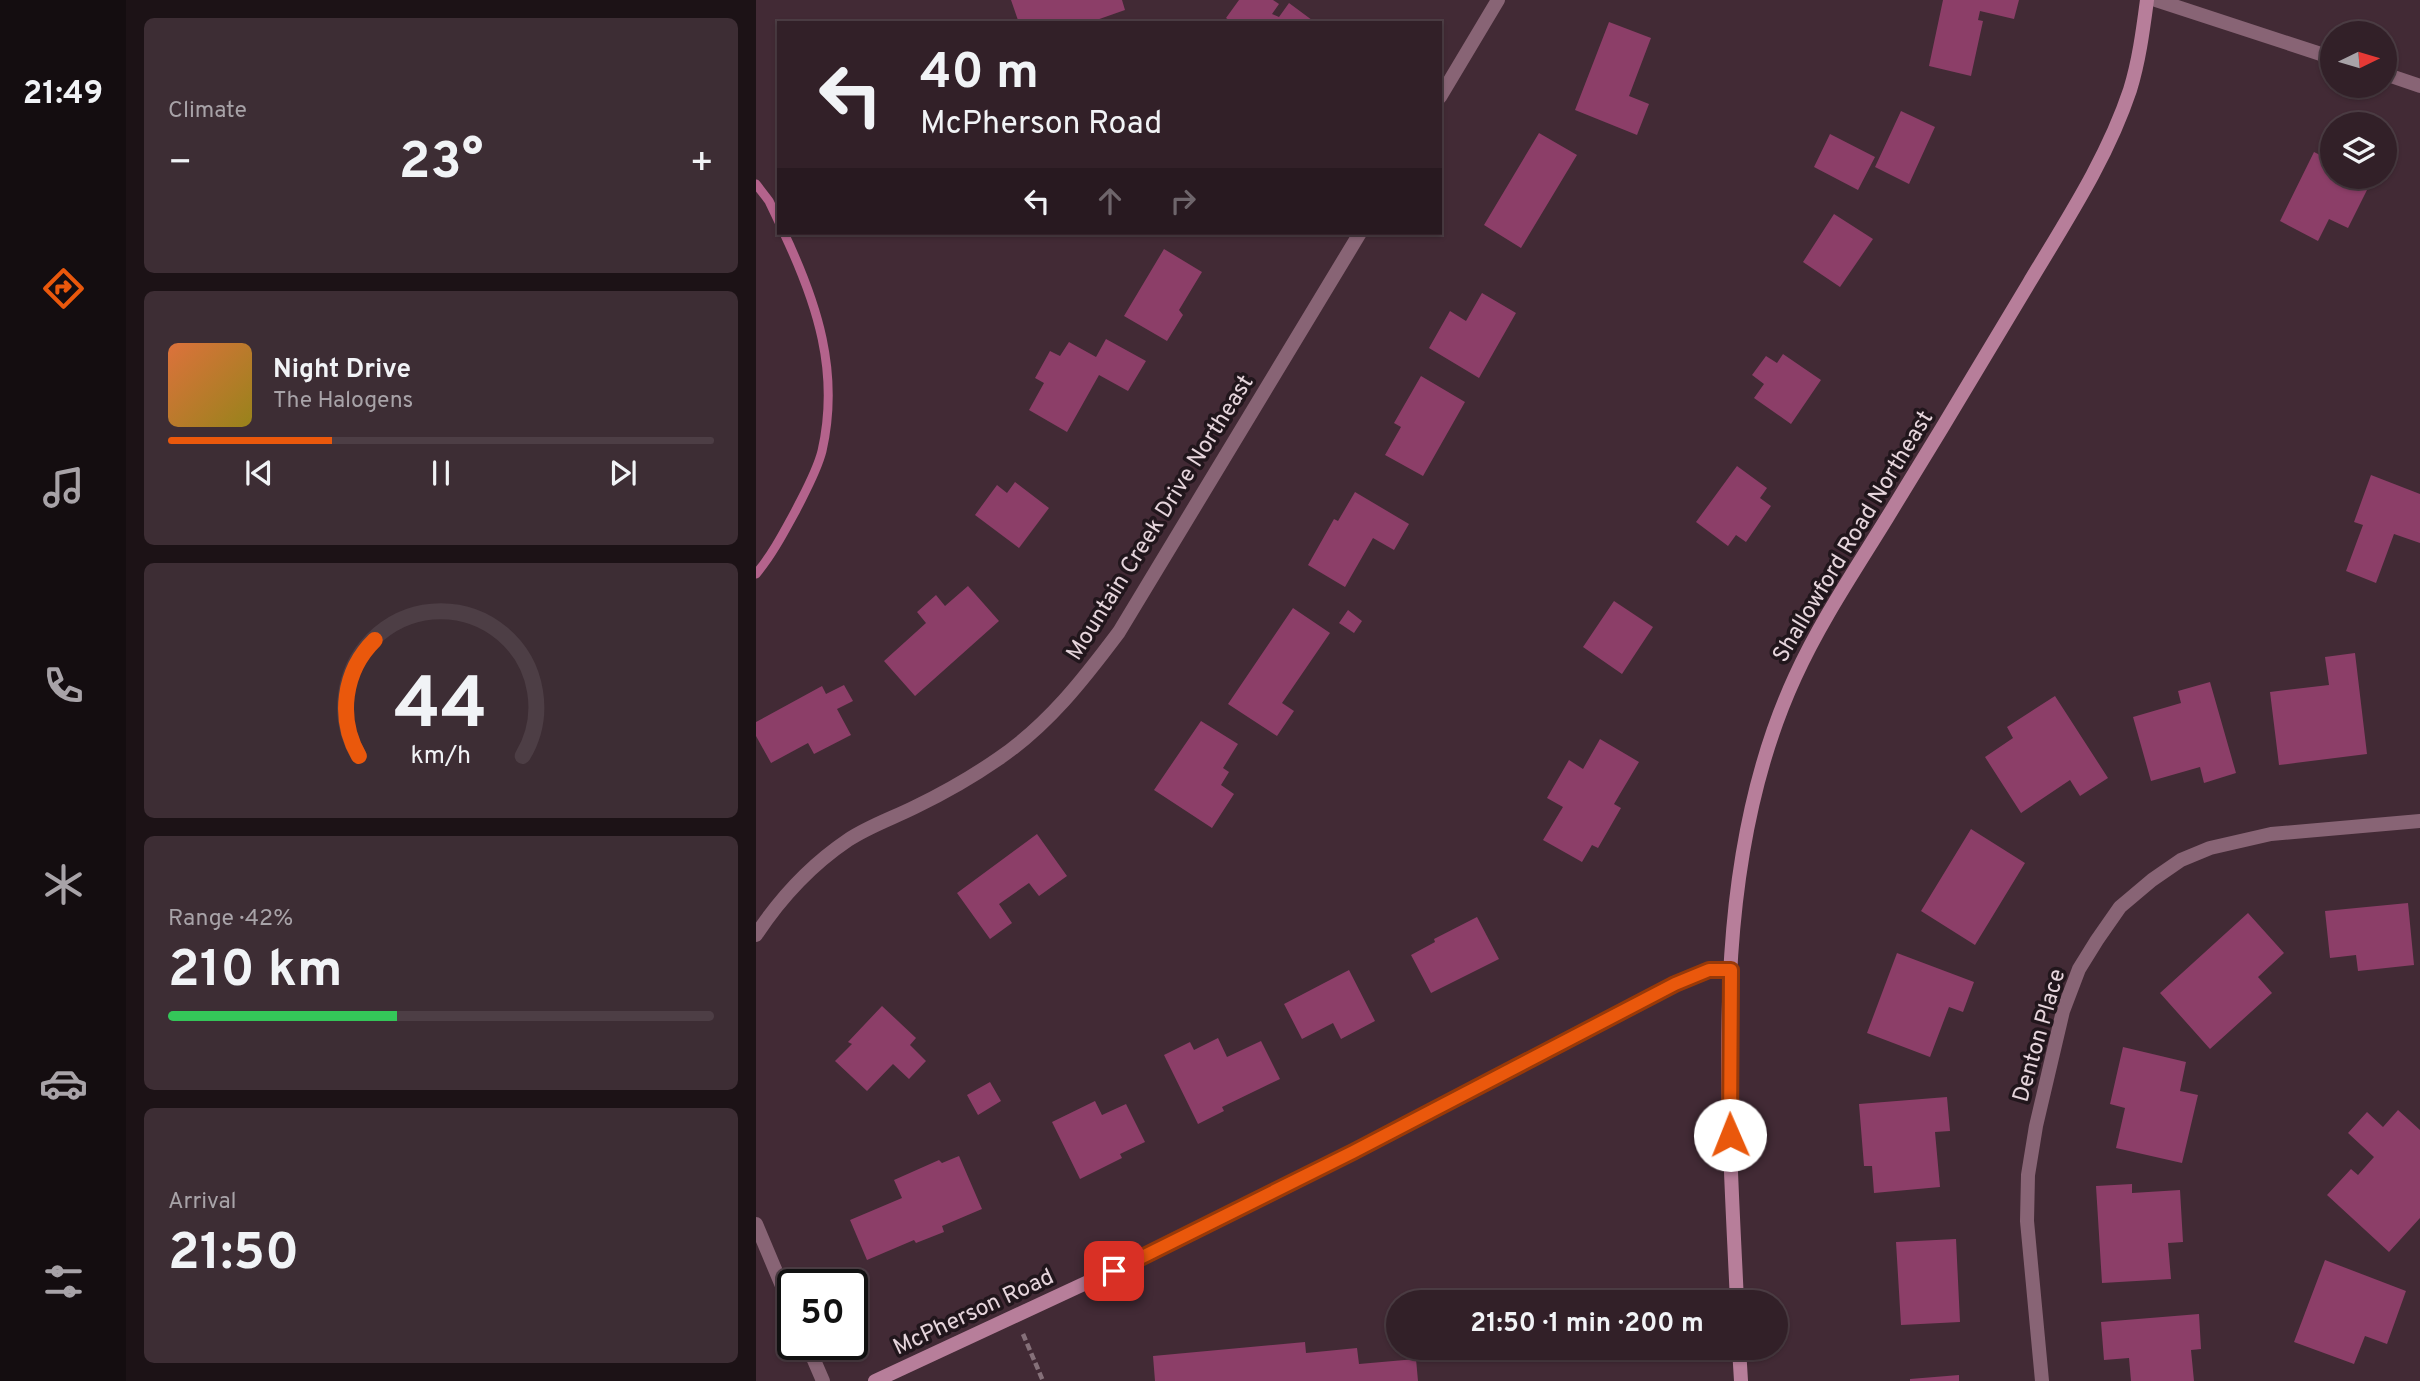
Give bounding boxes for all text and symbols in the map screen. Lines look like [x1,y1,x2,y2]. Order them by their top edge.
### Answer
north arrow [2320,21,2398,98]
map controls [2320,21,2397,189]
text: 40 m [920,44,1039,106]
icon: left [805,49,896,140]
text: 21:49 [23,75,103,115]
text: Climate [168,97,247,126]
text: McPherson Road [920,105,1162,145]
button: layers [2320,112,2397,189]
text: 23° [399,131,483,197]
text: − [168,140,193,189]
text: + [689,140,714,189]
icon: left [1018,182,1056,220]
icon: ahead [1091,182,1129,220]
icon: right [1164,182,1202,220]
icon: directions [39,264,88,313]
text: Night Drive [273,354,411,387]
street label: Mountain Creek Drive Northeast [1061,370,1261,666]
text: The Halogens [273,387,413,416]
street label: Shallowford Road Northeast [1767,406,1941,668]
icon: previous [240,454,278,492]
icon: pause [422,454,460,492]
icon: next [604,454,642,492]
icon: music [39,463,88,512]
icon: phone [39,661,88,710]
text: 44 [394,663,488,755]
text: km/h [411,741,471,773]
icon: climate [39,860,88,909]
text: Range · 42% [168,905,293,934]
text: 210 km [168,939,343,1005]
street label: Denton Place [2008,966,2073,1106]
icon: car [39,1059,88,1108]
position arrow [1693,1098,1767,1172]
text: Arrival [168,1188,237,1217]
text: 21:50 [168,1222,299,1288]
pin [1084,1241,1144,1301]
icon: arrive [1095,1252,1133,1290]
icon: filters [39,1257,88,1306]
street label: McPherson Road [889,1263,1059,1363]
speed limit sign: 50 [777,1269,868,1360]
text: 21:50 · 1 min · 200 m [1470,1308,1704,1341]

